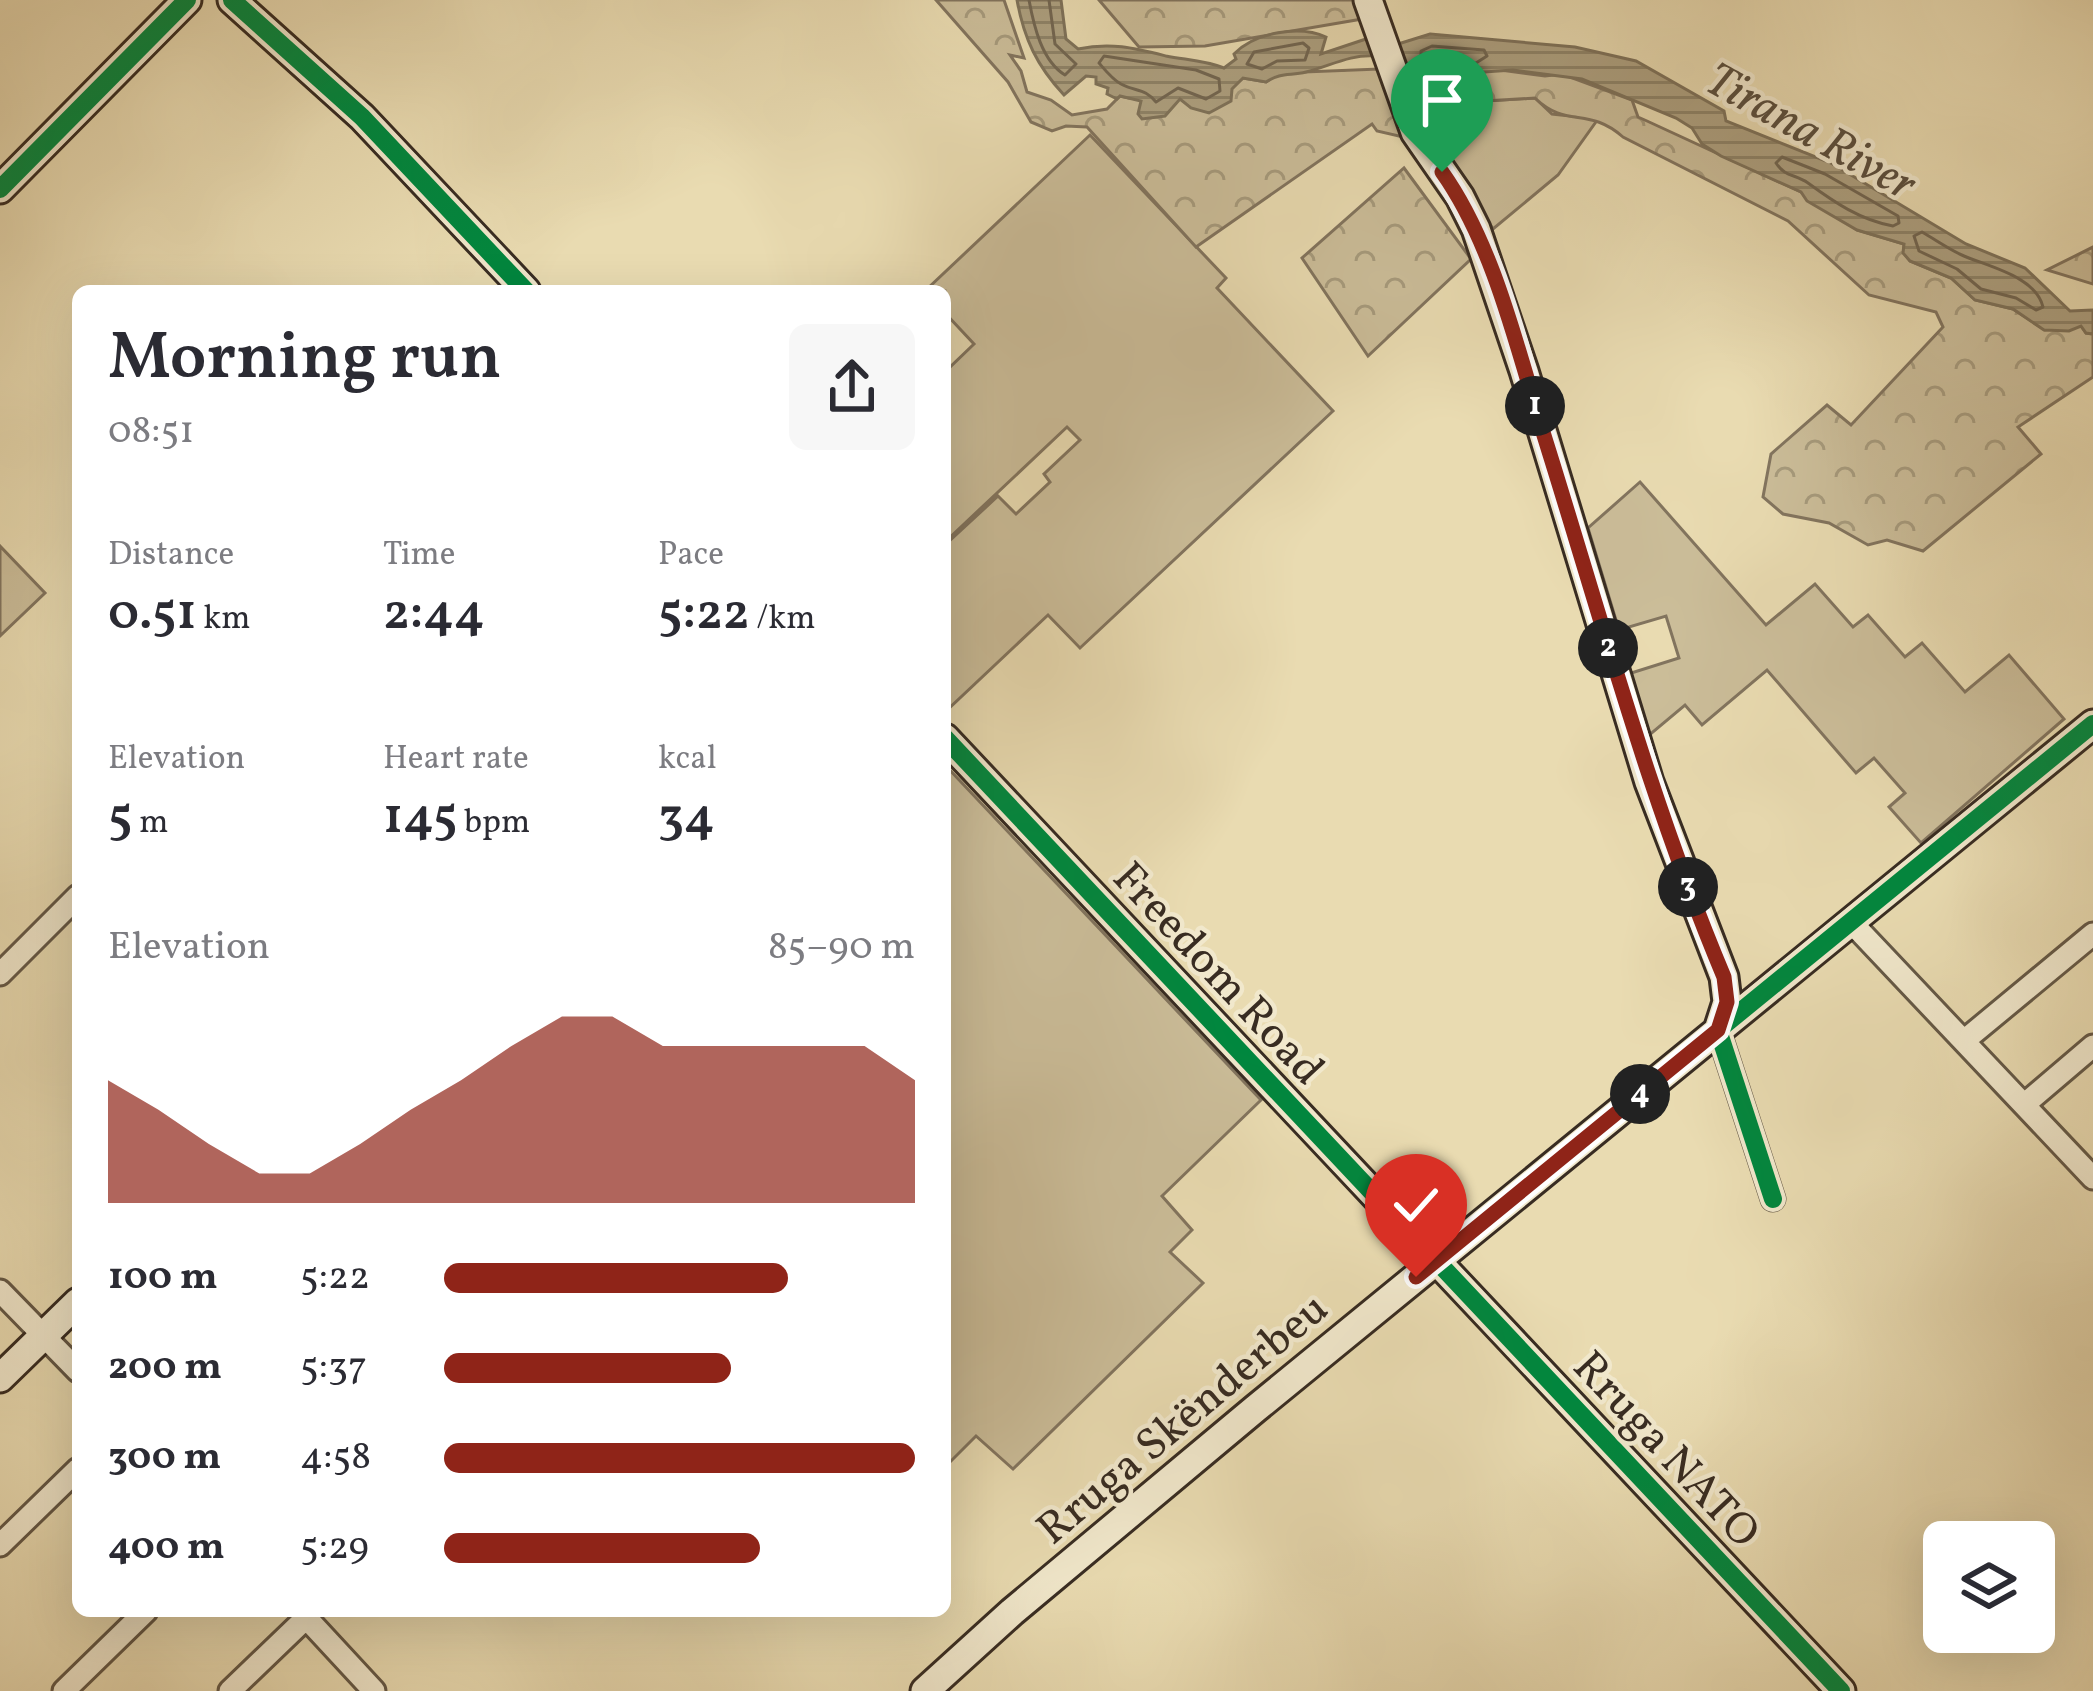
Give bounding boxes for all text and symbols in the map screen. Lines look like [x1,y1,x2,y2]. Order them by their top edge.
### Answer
water label: Tirana River [1692,48,1928,220]
pin [1391,49,1493,172]
icon: arrive [1409,67,1475,133]
text: Morning run [108,314,501,406]
button: share [789,324,915,450]
pin: 1 [1505,376,1565,436]
text: 1 [1528,383,1542,429]
text: 08:51 [108,405,194,459]
text: Distance [108,533,234,579]
text: Time [383,533,455,579]
text: Pace [658,533,724,579]
text: 0.51 [108,579,197,650]
text: 2:44 [383,579,485,650]
text: 5:22 [658,579,750,650]
text: km [197,597,250,643]
text: /km [750,597,816,643]
pin: 2 [1578,618,1638,678]
text: 2 [1599,625,1617,671]
text: Elevation [108,737,245,783]
text: Heart rate [383,737,529,783]
text: kcal [658,737,717,783]
text: 5 [108,783,133,854]
text: 145 [383,783,457,854]
text: 34 [658,783,715,854]
text: m [133,801,168,847]
text: bpm [457,801,530,847]
street label: Freedom Road [1096,849,1337,1101]
pin: 3 [1658,857,1718,917]
text: 3 [1680,864,1696,910]
text: Elevation [108,921,270,975]
text: 85–90 m [768,921,915,975]
pin: 4 [1610,1064,1670,1124]
text: 4 [1630,1071,1650,1117]
pin [1365,1154,1467,1277]
icon: check [1383,1172,1449,1238]
text: 100 m [108,1251,218,1305]
text: 5:22 [300,1251,370,1305]
street label: Rruga Skënderbeu [1025,1280,1343,1561]
street label: Rruga NATO [1557,1338,1773,1564]
text: 200 m [108,1341,222,1395]
text: 5:37 [300,1341,367,1395]
text: 300 m [108,1431,221,1485]
text: 4:58 [300,1431,371,1485]
text: 400 m [108,1521,225,1575]
text: 5:29 [300,1521,369,1575]
map controls [1923,1521,2055,1653]
button: layers [1923,1521,2055,1653]

